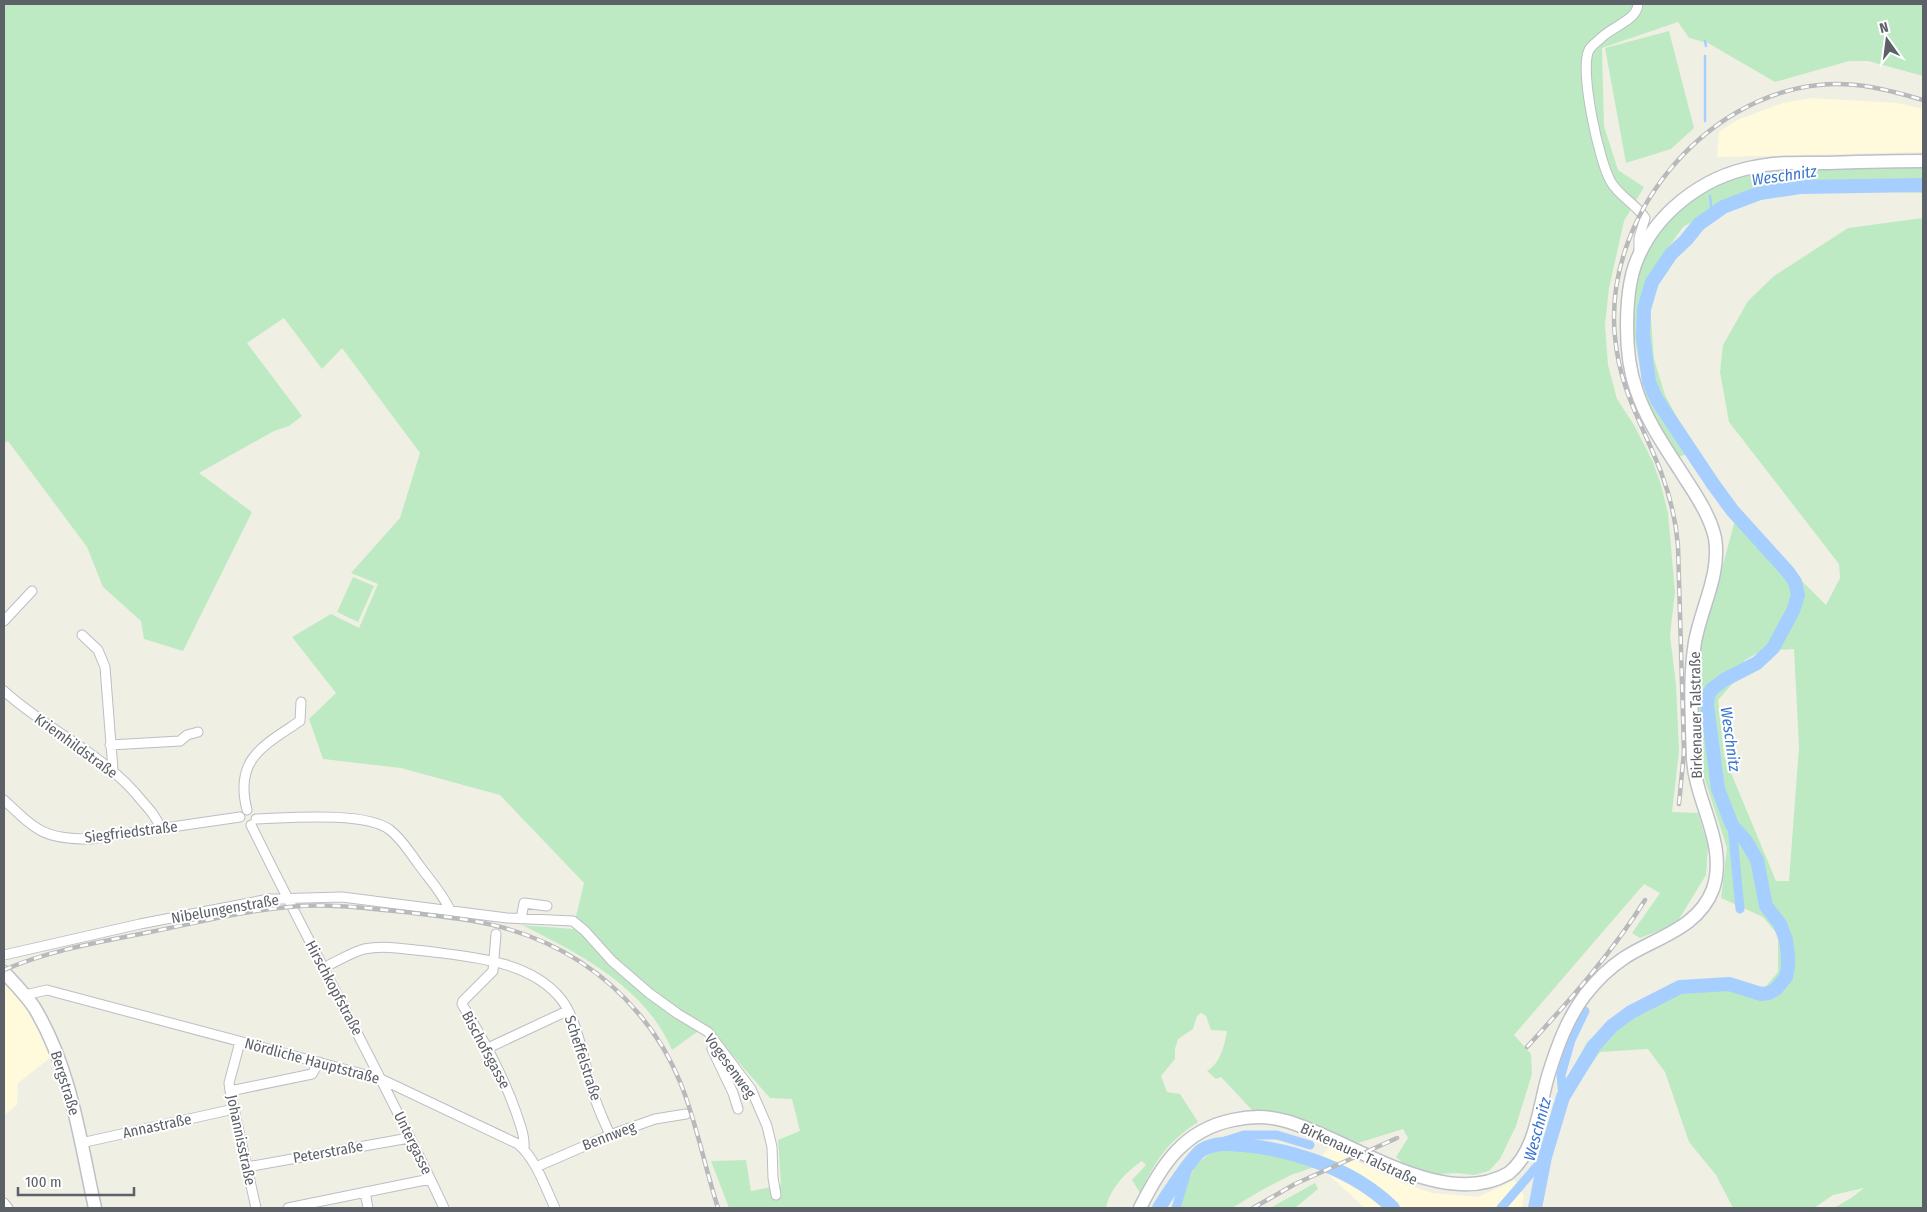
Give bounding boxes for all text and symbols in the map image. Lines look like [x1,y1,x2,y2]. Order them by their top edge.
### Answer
north arrow [1862,15,1912,65]
text: N [1878,19,1890,37]
water label: Weschnitz [1750,161,1818,189]
street label: Birkenauer Talstraße [1686,651,1706,779]
water label: Weschnitz [1717,705,1745,773]
street label: Kriemhildstraße [31,710,121,782]
street label: Siegfriedstraße [83,817,179,847]
street label: Nibelungenstraße [170,891,280,927]
street label: Hirschkopfstraße [301,938,367,1038]
street label: Bischofsgasse [458,1008,514,1092]
street label: Scheffelstraße [561,1013,605,1103]
street label: Vogesenweg [701,1030,759,1102]
street label: Nördliche Hauptstraße [243,1034,381,1088]
street label: Bergstraße [47,1049,83,1117]
street label: Johannisstraße [223,1093,259,1187]
water label: Weschnitz [1520,1094,1555,1163]
street label: Untergasse [390,1109,436,1177]
street label: Annastraße [121,1110,193,1142]
street label: Bennweg [580,1118,638,1154]
street label: Birkenauer Talstraße [1298,1119,1420,1189]
street label: Peterstraße [292,1137,364,1167]
scale bar [18,1164,134,1196]
text: 100 m [25,1173,62,1191]

